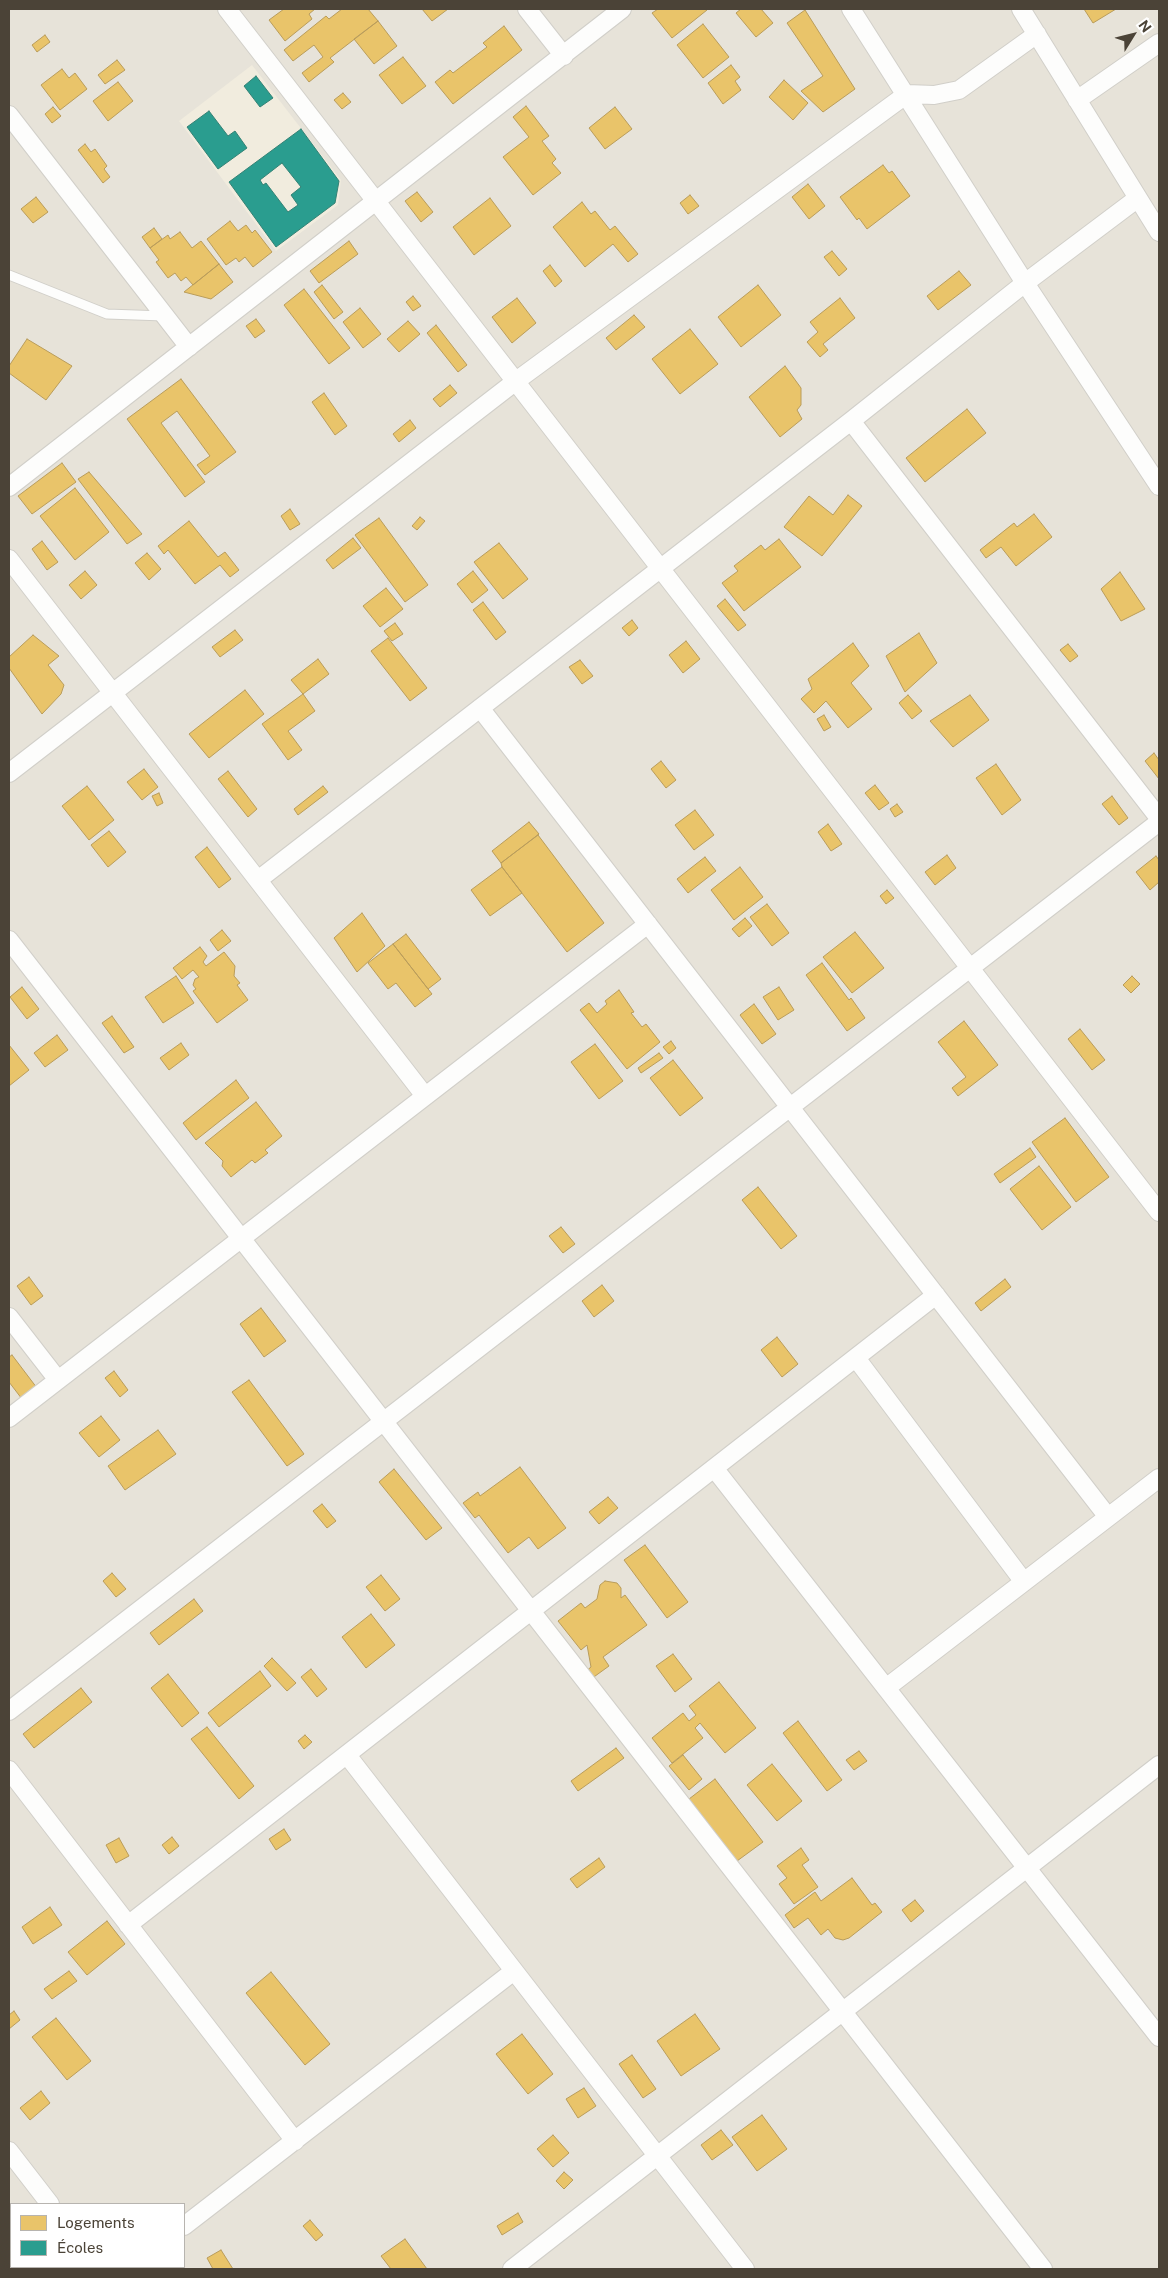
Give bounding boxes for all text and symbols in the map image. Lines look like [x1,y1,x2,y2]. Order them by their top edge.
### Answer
north arrow [1108,10,1158,60]
text: N [1135,17,1155,35]
legend [10,2203,185,2268]
text: Logements [57,2214,135,2231]
text: Écoles [57,2239,103,2256]

